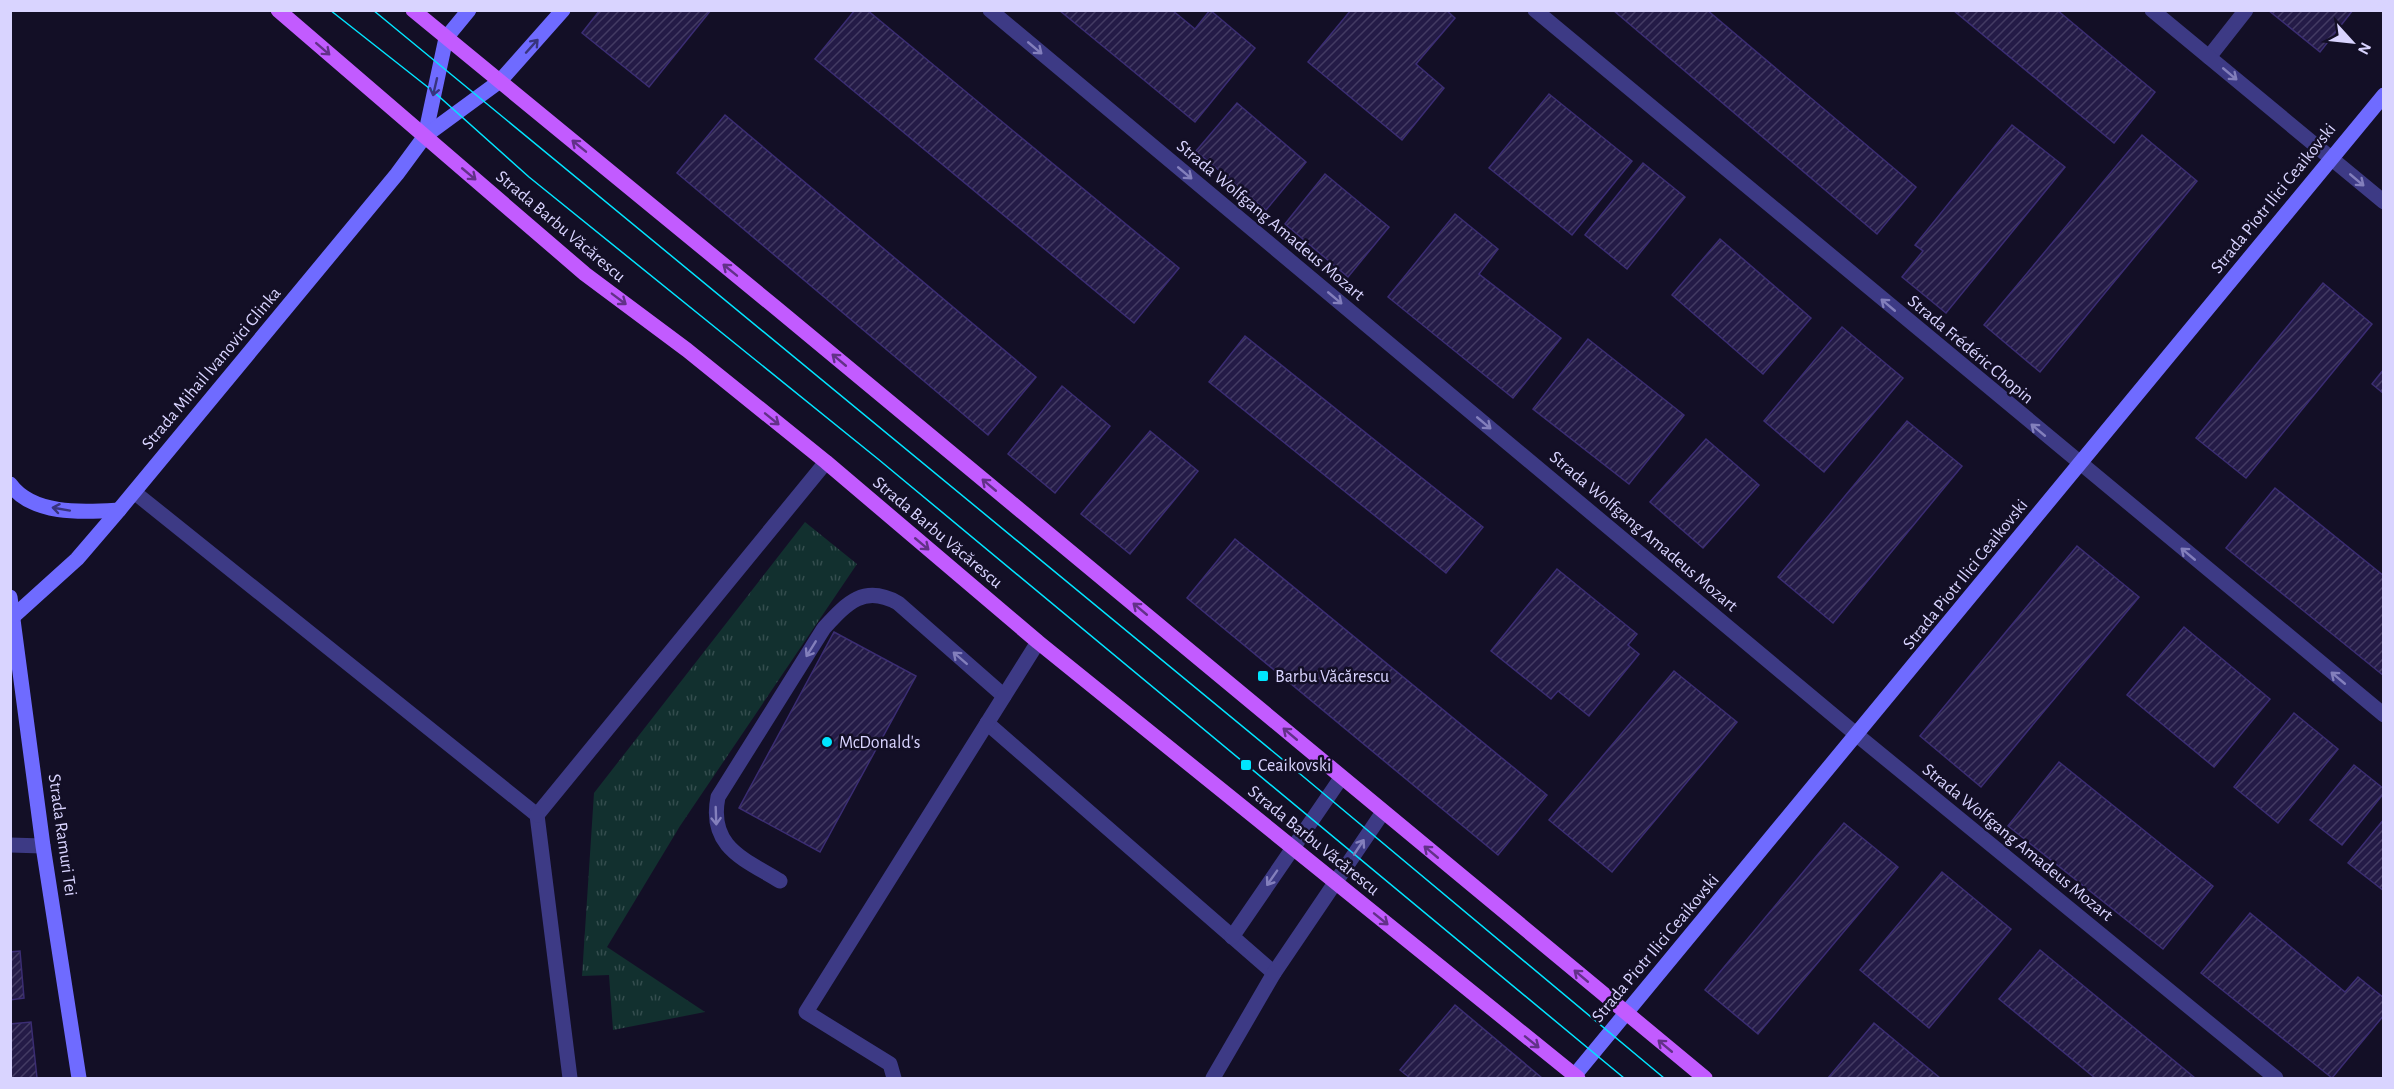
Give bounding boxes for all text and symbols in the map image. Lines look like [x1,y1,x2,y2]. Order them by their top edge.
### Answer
north arrow [2322,12,2382,72]
one-way arrow [525,39,539,54]
text: N [2355,40,2374,57]
one-way arrow [1027,41,1042,55]
one-way arrow [315,42,331,55]
one-way arrow [2221,67,2237,80]
one-way arrow [429,77,441,96]
street label: Strada Piotr Ilici Ceaikovski [2208,120,2340,277]
street label: Strada Wolfgang Amadeus Mozart [1173,137,1368,305]
one-way arrow [572,139,587,153]
one-way arrow [1177,166,1192,180]
one-way arrow [461,167,477,180]
street label: Strada Barbu Văcărescu [492,167,629,286]
one-way arrow [2349,173,2364,187]
one-way arrow [723,263,738,277]
street label: Strada Mihail Ivanovici Glinka [139,284,285,453]
one-way arrow [1326,291,1342,304]
street label: Strada Frédéric Chopin [1904,292,2037,407]
one-way arrow [610,293,626,305]
one-way arrow [1881,298,1896,312]
one-way arrow [831,354,847,367]
one-way arrow [764,412,780,425]
one-way arrow [1476,416,1491,430]
one-way arrow [2030,423,2046,436]
street label: Strada Wolfgang Amadeus Mozart [1546,448,1741,616]
street label: Strada Barbu Văcărescu [869,473,1006,592]
one-way arrow [982,479,998,492]
street label: Strada Piotr Ilici Ceaikovski [1900,496,2032,653]
one-way arrow [51,503,71,514]
one-way arrow [914,537,929,551]
one-way arrow [2181,547,2196,561]
one-way arrow [1132,603,1148,616]
one-way arrow [805,640,818,657]
one-way arrow [952,651,968,664]
place label: Barbu Văcărescu [1275,668,1389,686]
marker: Barbu Văcărescu [1256,669,1270,683]
one-way arrow [2331,671,2346,685]
one-way arrow [1283,727,1298,741]
place label: McDonald's [839,734,921,752]
marker: McDonald's [820,735,834,749]
place label: Ceaikovski [1258,757,1331,775]
marker: Ceaikovski [1239,758,1253,772]
street label: Strada Wolfgang Amadeus Mozart [1919,761,2116,925]
street label: Strada Ramuri Tei [45,773,80,897]
street label: Strada Barbu Văcărescu [1244,782,1382,899]
one-way arrow [711,806,722,826]
one-way arrow [1353,839,1365,855]
one-way arrow [1423,845,1439,858]
one-way arrow [1266,869,1278,885]
street label: Strada Piotr Ilici Ceaikovski [1589,871,1723,1026]
one-way arrow [1373,912,1389,925]
one-way arrow [1574,969,1589,983]
one-way arrow [1524,1035,1540,1048]
one-way arrow [1658,1039,1673,1053]

